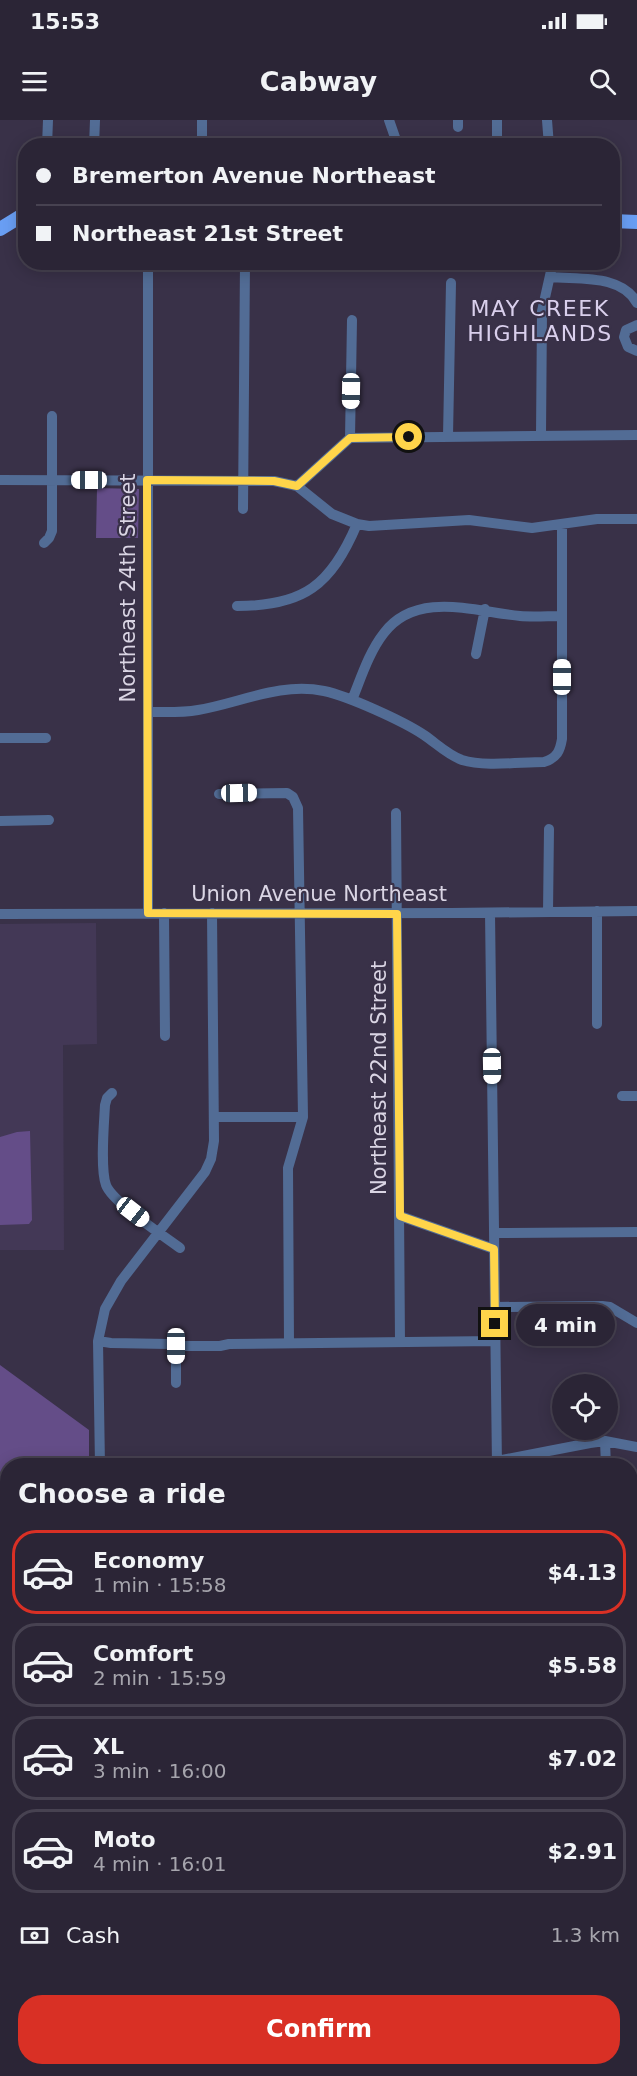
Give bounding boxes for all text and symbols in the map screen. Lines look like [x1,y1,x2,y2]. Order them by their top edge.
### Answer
text: 15:53 [30,9,100,34]
icon: menu [18,65,51,98]
icon: search [586,65,619,98]
text: Cabway [260,66,377,97]
text: Bremerton Avenue Northeast [72,163,436,188]
text: Northeast 21st Street [72,221,343,246]
district label: MAY CREEK HIGHLANDS [467,296,613,346]
car [342,373,360,409]
route start [395,423,422,450]
car [71,471,107,489]
street label: Northeast 24th Street [116,473,140,703]
car [553,659,571,695]
car [221,784,257,802]
street label: Union Avenue Northeast [191,882,447,906]
street label: Northeast 22nd Street [367,961,391,1195]
car [483,1048,501,1084]
car [113,1194,153,1230]
callout: 4 min [516,1303,615,1345]
route end [481,1310,508,1337]
text: 4 min [534,1313,597,1337]
car [167,1328,185,1364]
map controls [552,1374,618,1440]
button: locate [552,1374,618,1440]
text: Choose a ride [18,1478,226,1509]
icon: car [21,1545,75,1599]
text: Economy [93,1548,204,1573]
text: $4.13 [547,1560,617,1585]
text: 1 min · 15:58 [93,1573,227,1597]
icon: car [21,1638,75,1692]
text: Comfort [93,1641,193,1666]
text: $5.58 [547,1653,617,1678]
text: 2 min · 15:59 [93,1666,227,1690]
icon: car [21,1731,75,1785]
text: XL [93,1734,124,1759]
text: $7.02 [547,1746,617,1771]
text: 3 min · 16:00 [93,1759,227,1783]
icon: car [21,1824,75,1878]
text: Moto [93,1827,156,1852]
text: $2.91 [547,1839,617,1864]
text: 4 min · 16:01 [93,1852,227,1876]
icon: cash [18,1919,51,1952]
text: Cash [66,1923,120,1948]
text: 1.3 km [551,1923,620,1947]
button: Confirm [18,1995,620,2064]

